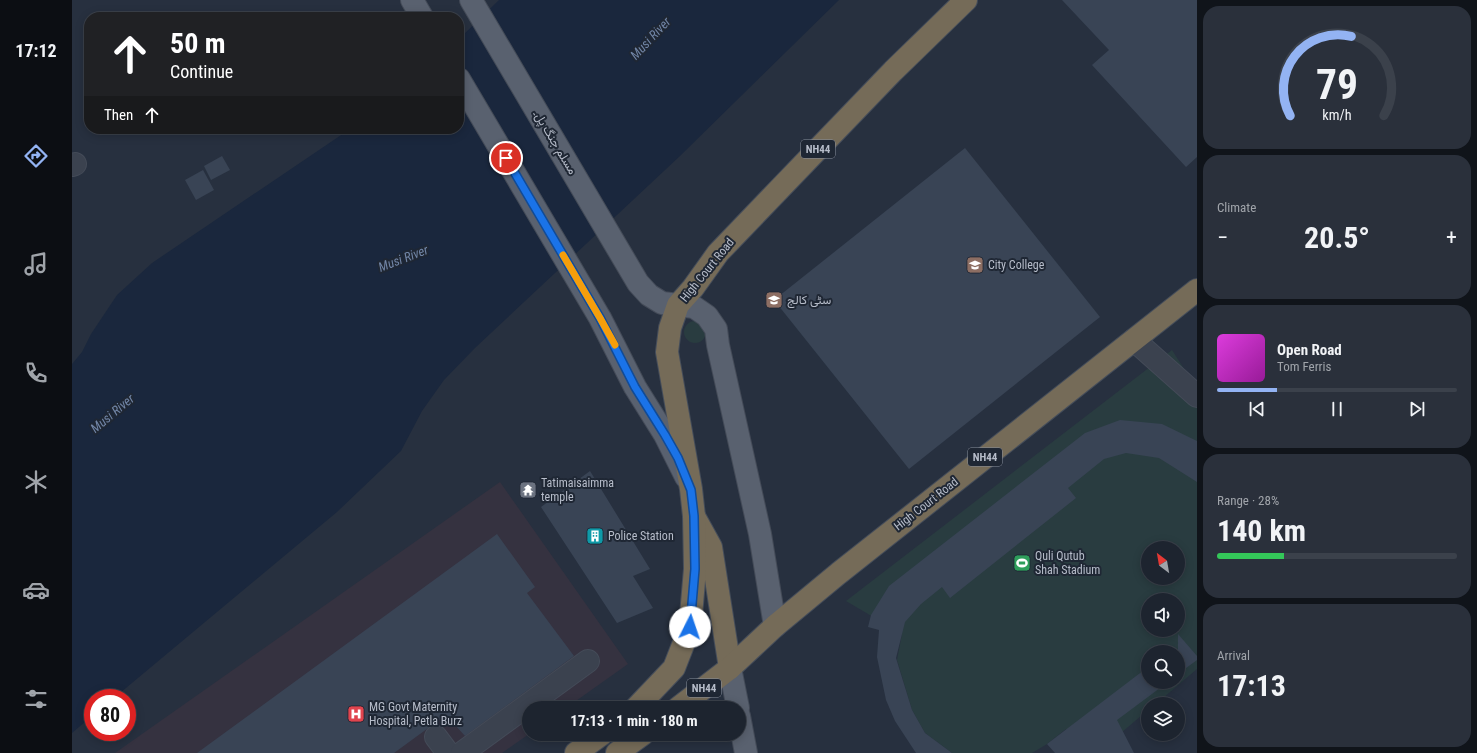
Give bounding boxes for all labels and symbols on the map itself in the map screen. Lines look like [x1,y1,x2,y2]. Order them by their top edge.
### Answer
water label: Musi River [627,13,674,62]
street label: مسلم جنگ پل۔ [529,107,580,177]
road number: NH44 [801,140,835,158]
pin [489,141,523,175]
street label: High Court Road [677,235,737,305]
water label: Musi River [376,242,431,275]
school or university icon: City College [965,255,985,275]
place label: City College [988,258,1045,272]
school or university icon: سٹی کالج [764,290,784,310]
place label: سٹی کالج [787,293,831,309]
water label: Musi River [88,390,138,436]
road number: NH44 [968,448,1002,466]
street label: High Court Road [891,475,961,533]
place label: Tatimaisaimma temple [541,476,614,504]
temple icon: Tatimaisaimma temple [518,480,538,500]
building icon: Police Station [585,526,605,546]
place label: Police Station [608,529,674,543]
north arrow [1141,541,1185,585]
place label: Quli Qutub Shah Stadium [1035,549,1100,577]
sports icon: Quli Qutub Shah Stadium [1012,553,1032,573]
position arrow [669,606,711,648]
road number: NH44 [687,679,721,697]
speed limit sign: 80 [84,689,136,741]
place label: MG Govt Maternity Hospital, Petla Burz [369,700,462,728]
hospital icon: MG Govt Maternity Hospital, Petla Burz [346,704,366,724]

